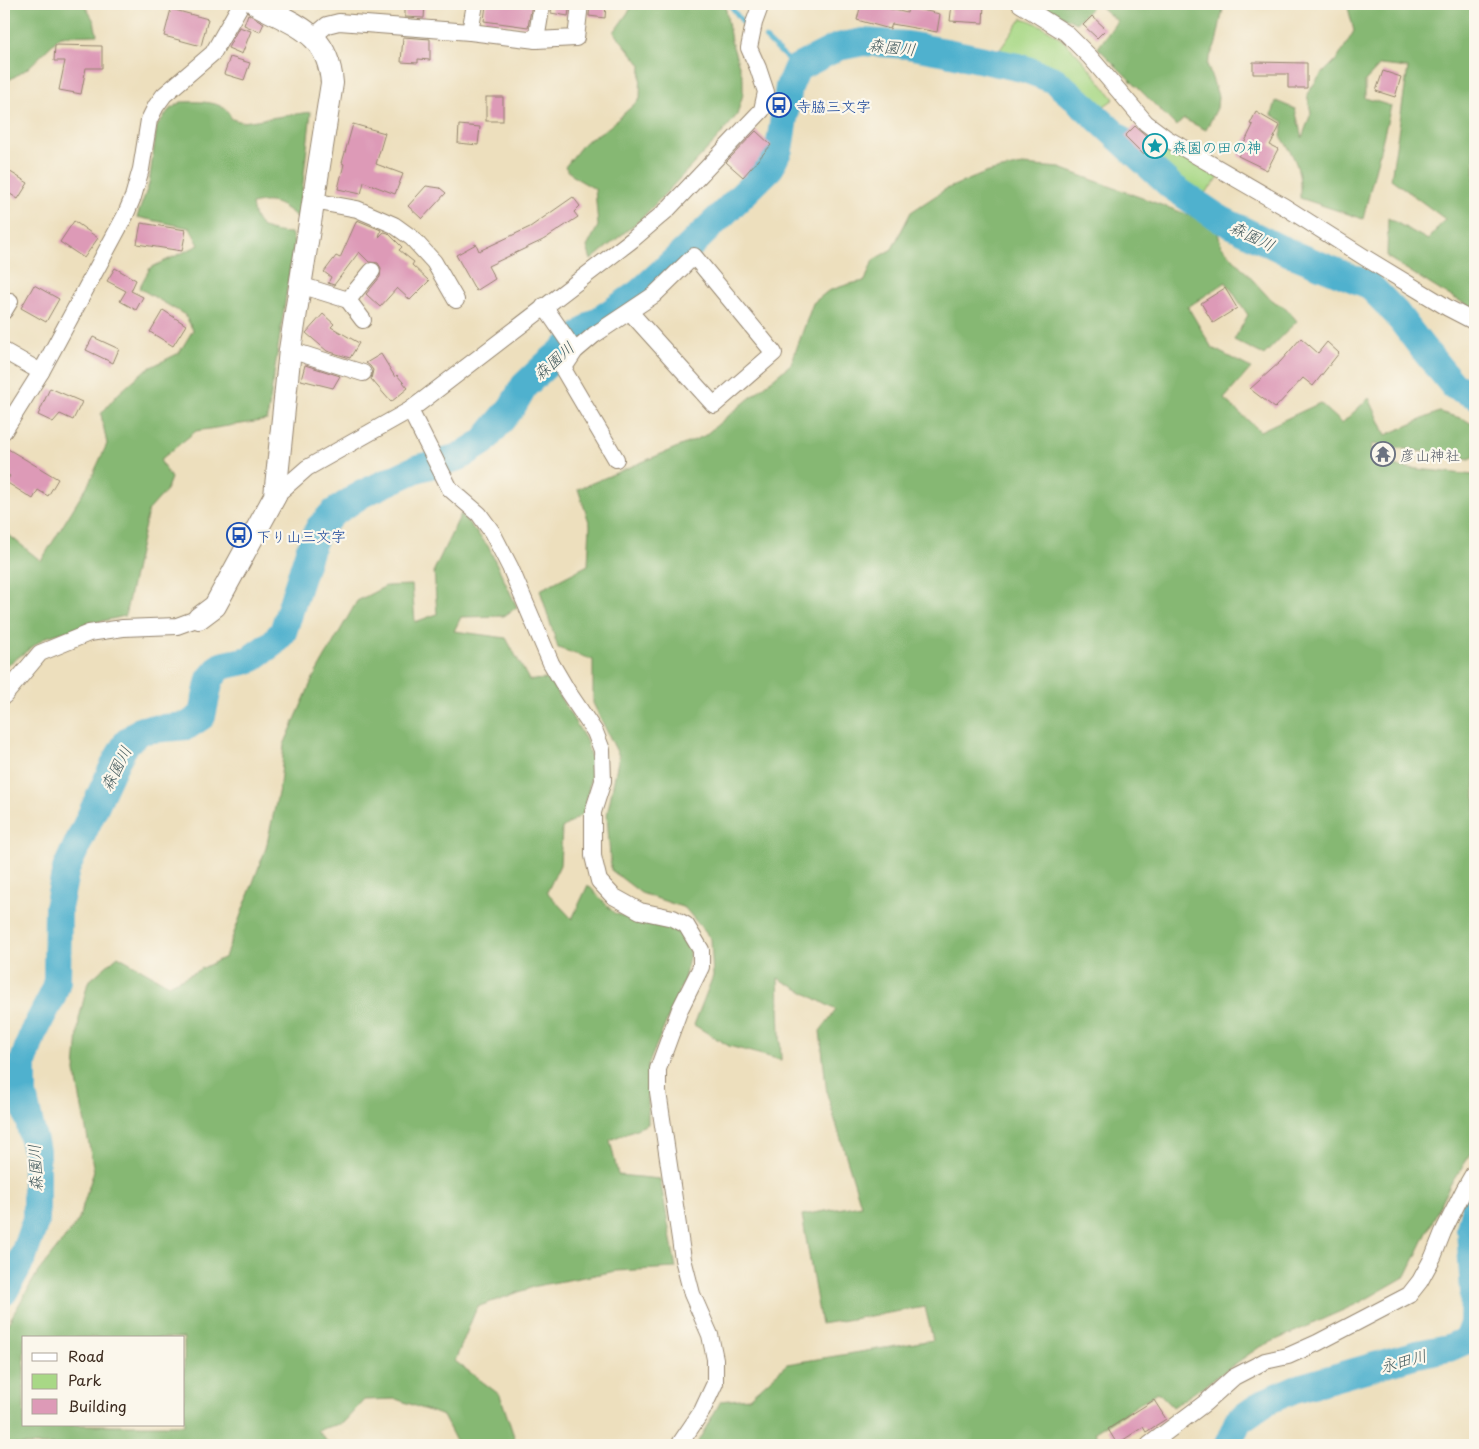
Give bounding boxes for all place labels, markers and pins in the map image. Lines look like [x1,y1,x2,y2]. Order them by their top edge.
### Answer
bus stop icon: 寺脇三文字 [766,92,792,118]
place label: 寺脇三文字 [796,94,871,117]
place icon: 森園の田の神 [1142,133,1168,159]
place label: 森園の田の神 [1172,135,1262,158]
temple icon: 彦山神社 [1370,441,1396,467]
place label: 彦山神社 [1400,443,1460,466]
bus stop icon: 下り山三文字 [226,522,252,548]
place label: 下り山三文字 [256,524,346,547]

